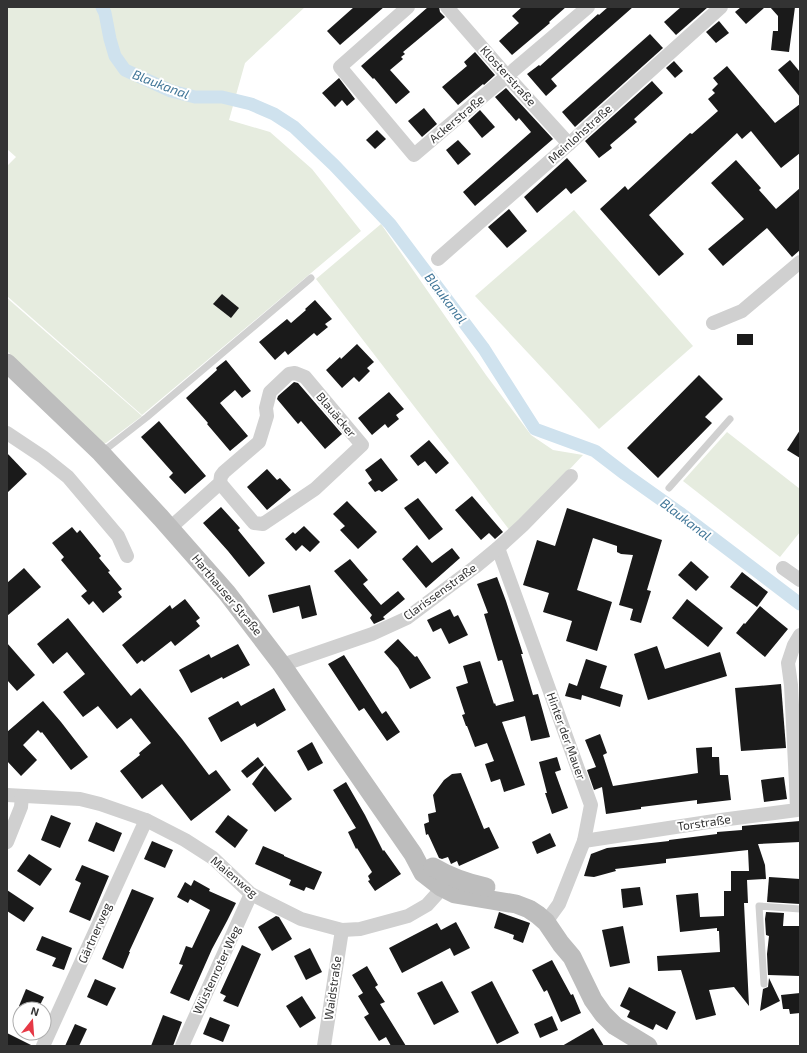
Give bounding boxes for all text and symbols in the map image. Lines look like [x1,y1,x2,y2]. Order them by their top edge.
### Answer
street label: Klosterstraße [478,42,539,108]
water label: Blaukanal [130,66,192,102]
street label: Ackerstraße [426,91,487,145]
street label: Meinlohstraße [545,101,614,166]
water label: Blaukanal [422,269,470,327]
street label: Blauäcker [314,389,360,440]
water label: Blaukanal [657,495,715,543]
street label: Harthauser Straße [190,551,266,638]
street label: Clarissenstraße [400,560,479,622]
street label: Hinter der Mauer [545,690,589,781]
street label: Torstraße [676,811,732,833]
street label: Maienweg [209,853,261,900]
street label: Gärtnerweg [75,900,114,965]
street label: Wüstenroter Weg [189,923,243,1016]
street label: Waidstraße [321,955,343,1021]
north arrow [12,1001,52,1041]
text: N [29,1004,41,1018]

